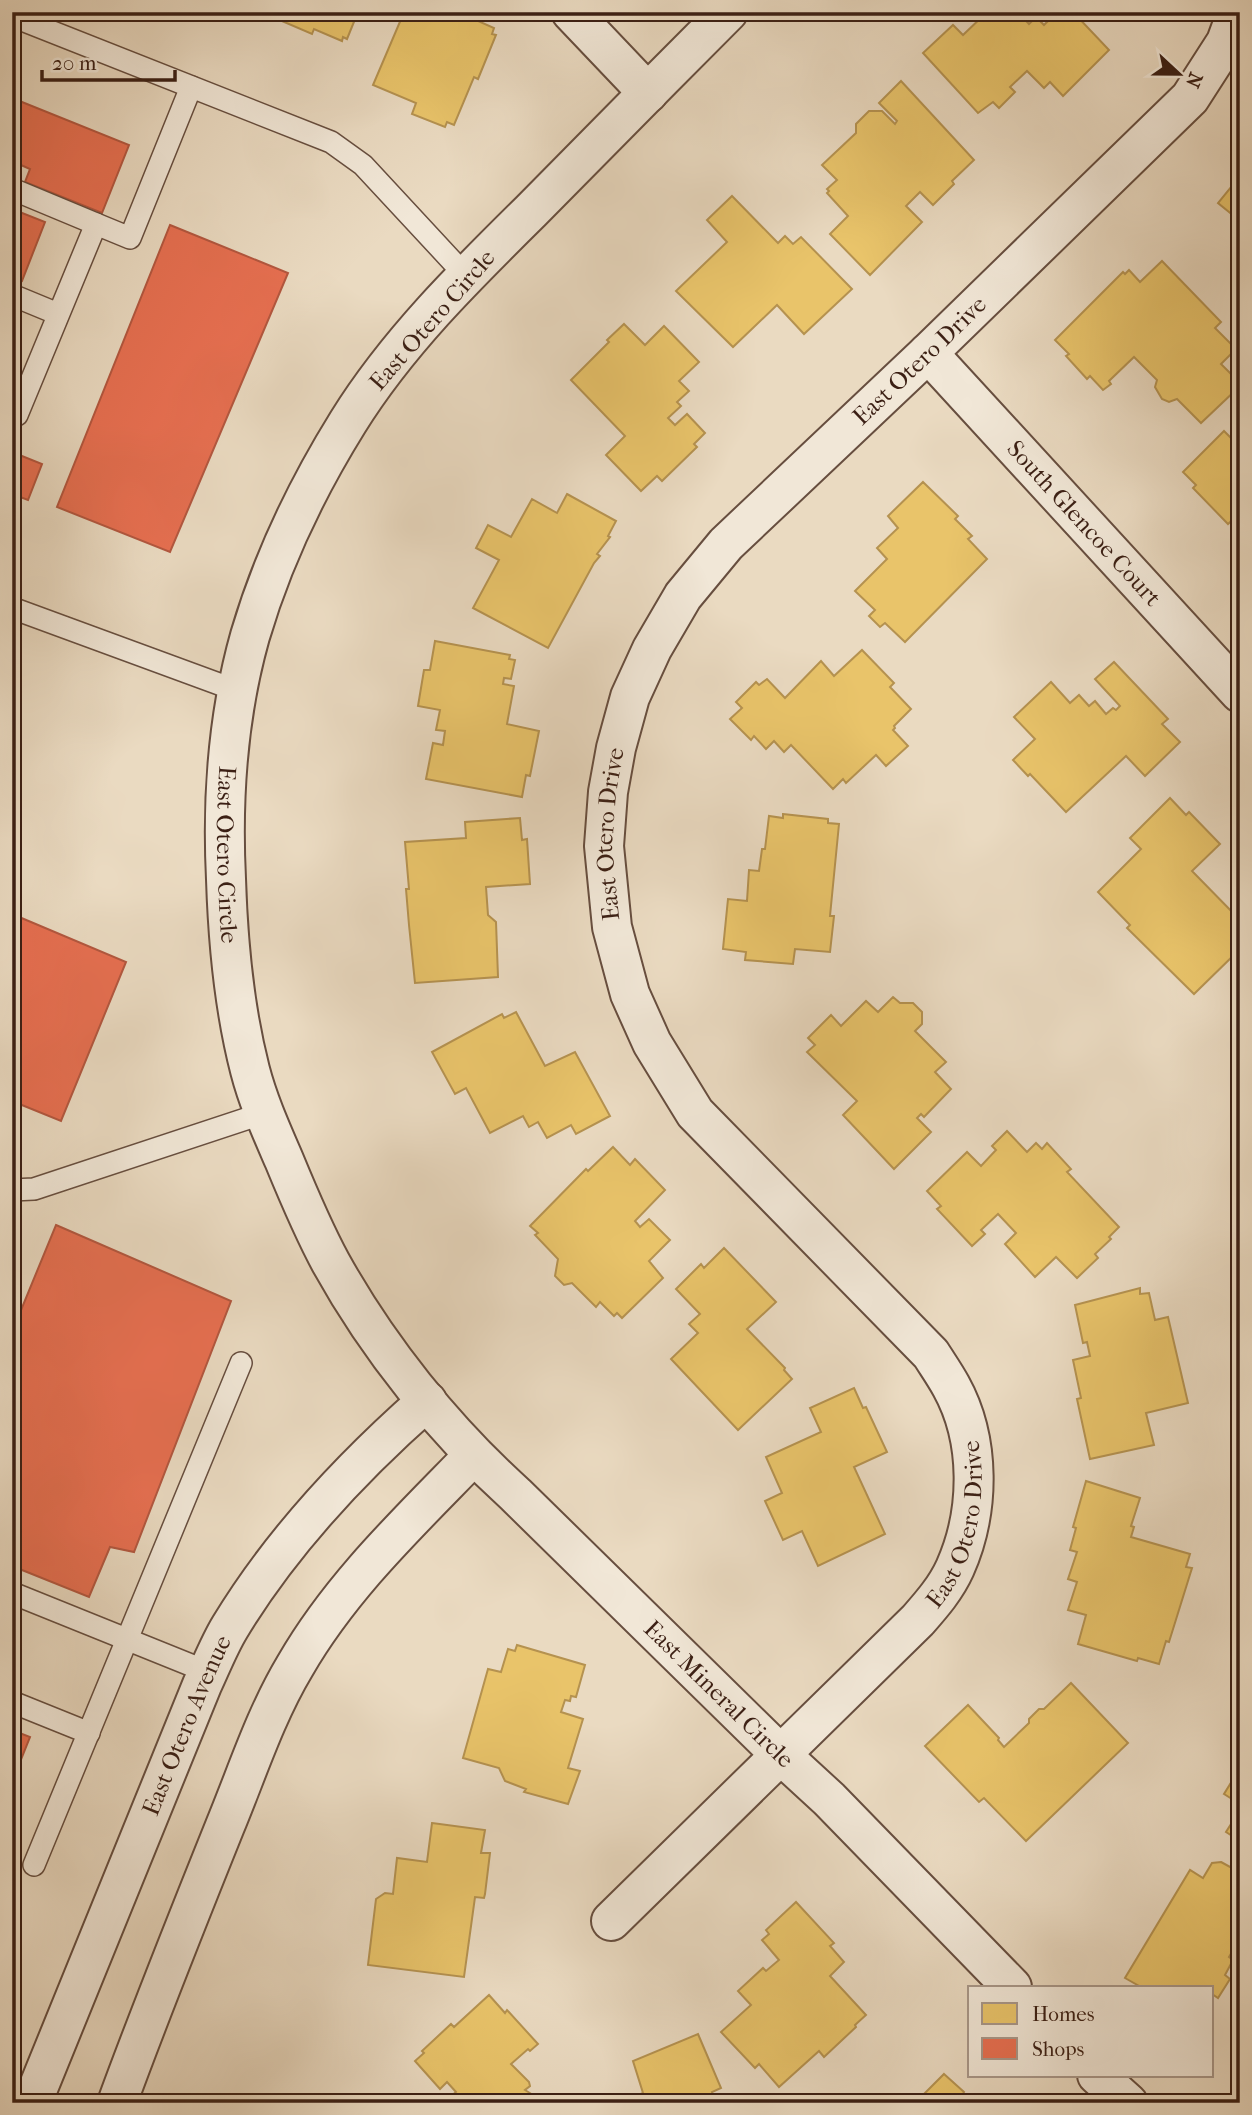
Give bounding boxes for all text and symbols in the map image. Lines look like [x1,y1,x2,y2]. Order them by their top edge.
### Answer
scale bar [42,38,175,82]
north arrow [1144,38,1214,108]
text: 20 m [52,51,97,75]
text: N [1181,69,1207,91]
street label: East Otero Circle [363,244,501,396]
street label: East Otero Drive [847,290,992,431]
street label: South Glencoe Court [1001,435,1167,612]
street label: East Otero Drive [590,745,630,922]
street label: East Otero Circle [211,765,244,944]
street label: East Otero Drive [920,1438,988,1613]
street label: East Mineral Circle [638,1615,800,1774]
street label: East Otero Avenue [136,1630,237,1820]
legend [968,1986,1214,2076]
text: Homes [1032,2002,1095,2026]
text: Shops [1032,2037,1085,2061]

